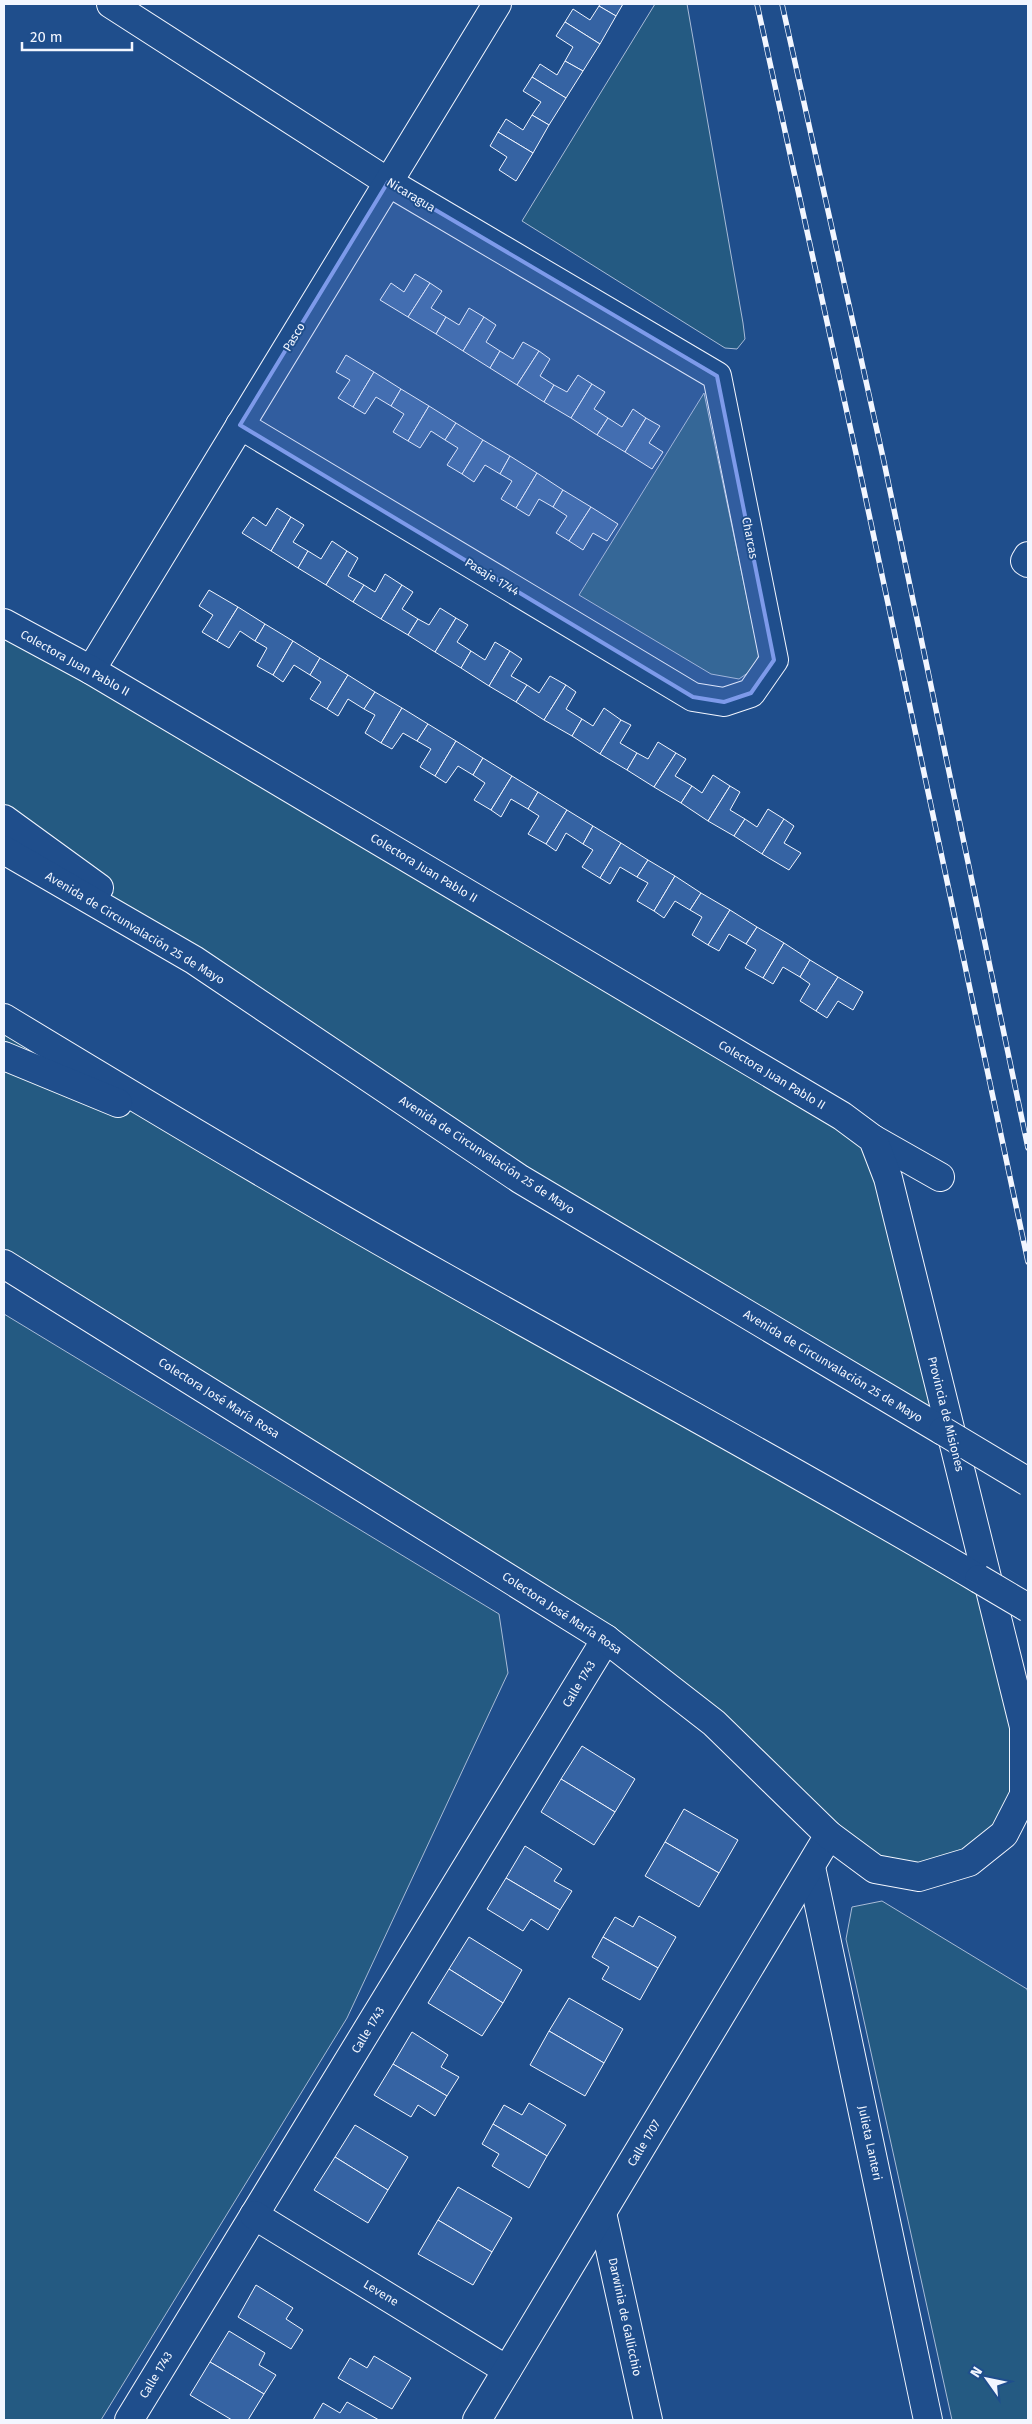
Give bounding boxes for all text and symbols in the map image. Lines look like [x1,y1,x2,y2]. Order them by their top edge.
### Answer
scale bar [22,20,132,52]
text: 20 m [30,28,63,46]
street label: Nicaragua [384,175,438,215]
street label: Pasco [280,320,308,354]
street label: Charcas [739,516,761,560]
street label: Pasaje 1744 [462,555,522,599]
street label: Colectora Juan Pablo II [18,627,132,699]
street label: Colectora Juan Pablo II [368,830,480,906]
street label: Avenida de Circunvalación 25 de Mayo [43,869,227,987]
street label: Colectora Juan Pablo II [716,1037,828,1113]
street label: Avenida de Circunvalación 25 de Mayo [397,1093,577,1217]
street label: Avenida de Circunvalación 25 de Mayo [741,1307,925,1425]
street label: Colectora José María Rosa [156,1355,282,1441]
street label: Provincia de Misiones [925,1355,967,1473]
street label: Colectora José María Rosa [499,1569,625,1657]
street label: Calle 1743 [560,1658,598,1710]
street label: Calle 1743 [349,2004,387,2056]
street label: Julieta Lanteri [855,2104,885,2182]
street label: Calle 1707 [625,2117,663,2169]
street label: Darwinia de Gallicchio [606,2256,644,2378]
street label: Levene [361,2277,401,2309]
street label: Calle 1743 [137,2349,175,2401]
north arrow [962,2354,1012,2404]
text: N [967,2364,986,2381]

